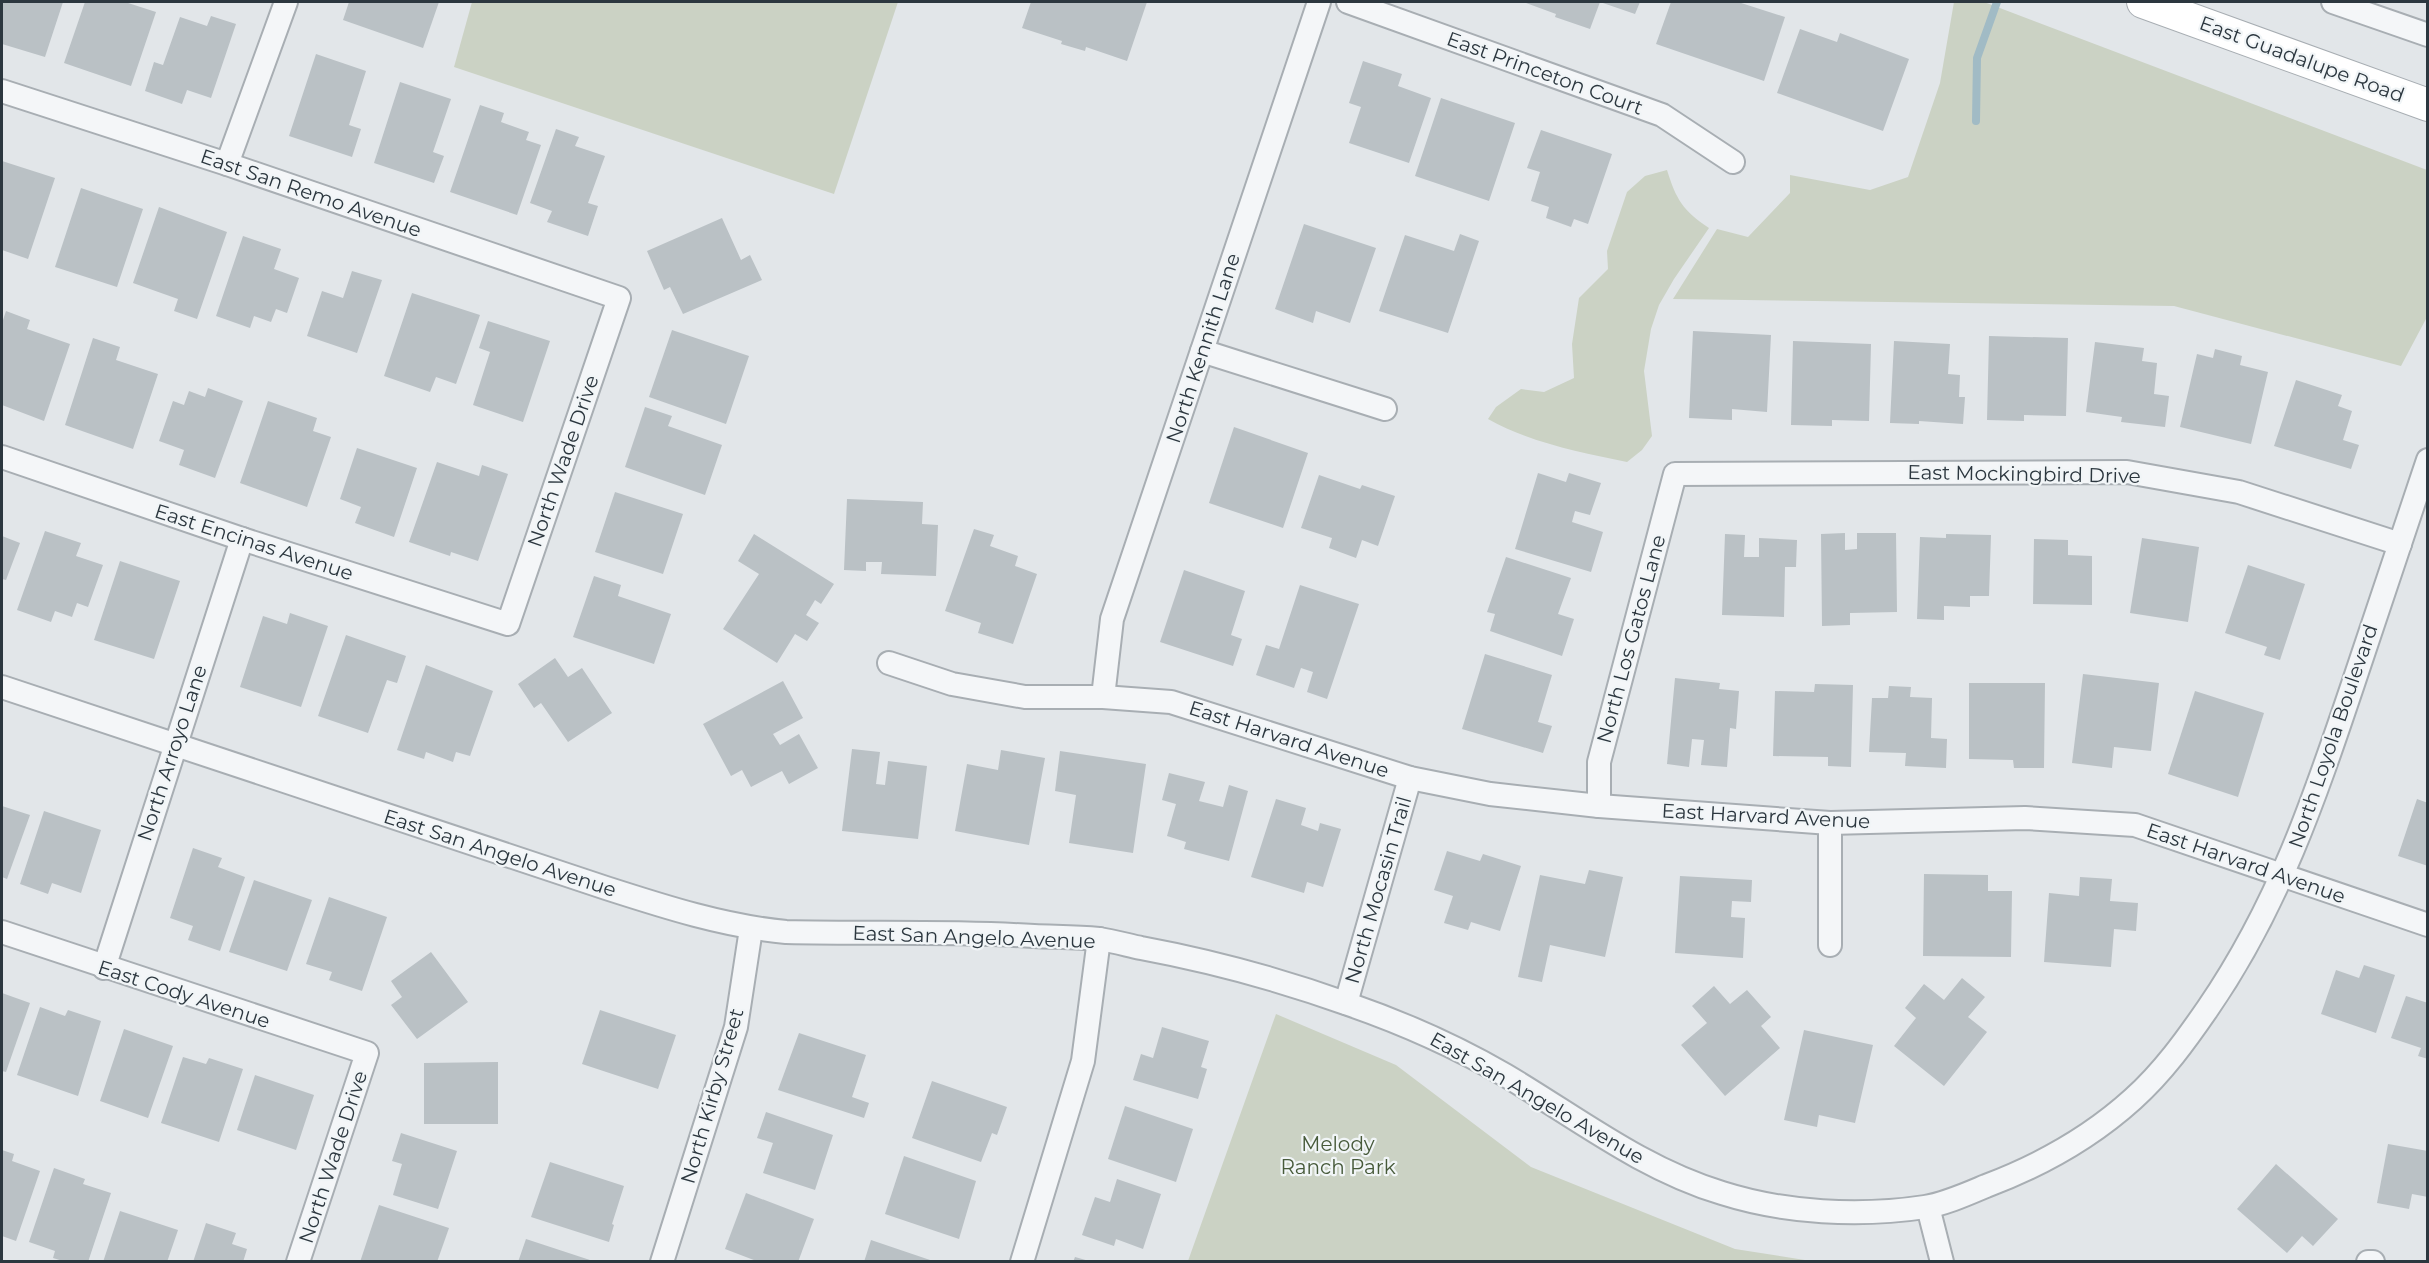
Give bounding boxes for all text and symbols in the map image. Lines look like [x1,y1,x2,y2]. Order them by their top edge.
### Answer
street label: East Guadalupe Road [2196,11,2408,107]
street label: East Princeton Court [1444,26,1646,120]
street label: East San Remo Avenue [197,144,425,242]
street label: North Kennith Lane [1161,250,1245,446]
street label: North Wade Drive [522,372,604,550]
street label: East Mockingbird Drive [1907,460,2141,488]
street label: East Encinas Avenue [152,499,356,585]
street label: North Los Gatos Lane [1592,532,1670,746]
street label: North Loyola Boulevard [2283,621,2383,851]
street label: North Arroyo Lane [132,662,212,844]
street label: East Harvard Avenue [1186,695,1392,783]
street label: North Mocasin Trail [1340,794,1416,986]
street label: East Harvard Avenue [1661,799,1871,833]
street label: East San Angelo Avenue [381,804,619,902]
street label: East Harvard Avenue [2143,818,2349,908]
street label: East San Angelo Avenue [852,921,1096,953]
street label: East Cody Avenue [95,955,273,1033]
street label: North Kirby Street [675,1006,749,1186]
street label: East San Angelo Avenue [1426,1027,1648,1169]
street label: North Wade Drive [294,1068,372,1246]
park label: Melody Ranch Park [1280,1132,1396,1179]

